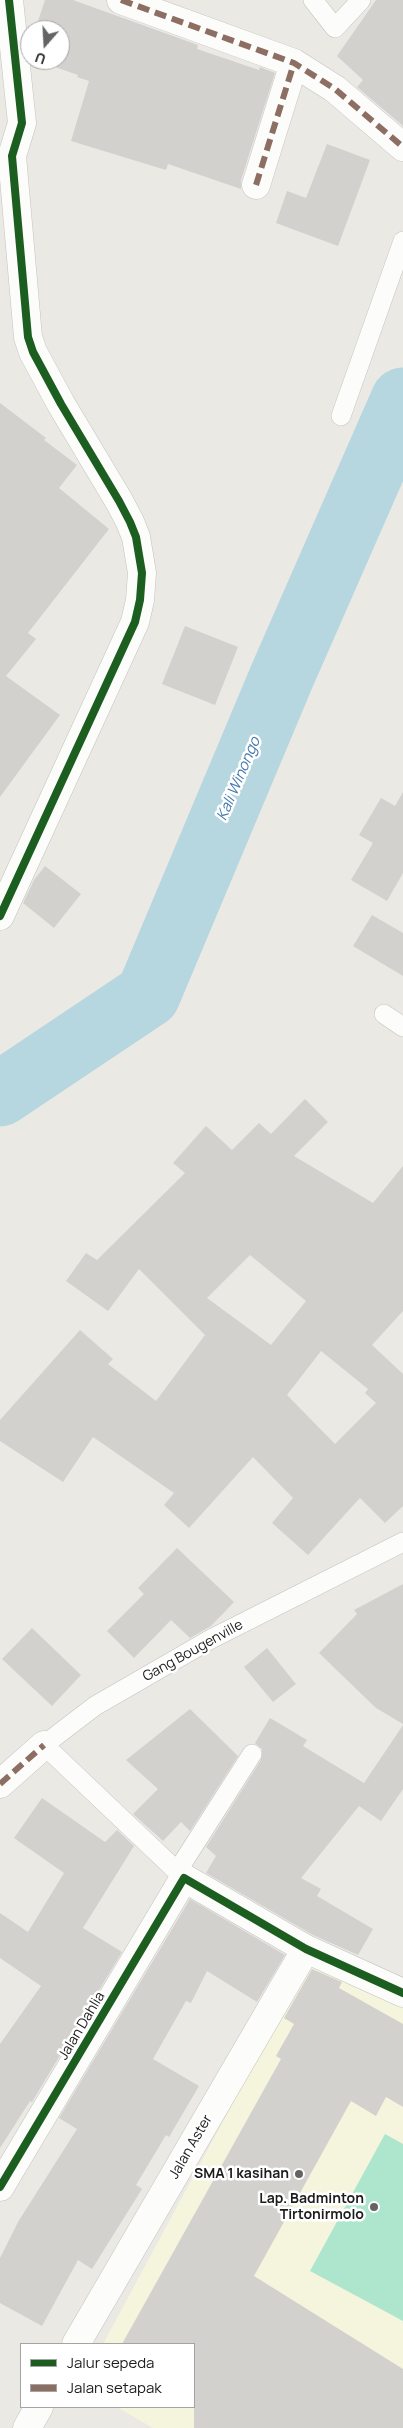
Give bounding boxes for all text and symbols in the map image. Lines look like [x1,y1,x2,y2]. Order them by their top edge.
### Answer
north arrow [20,20,70,70]
text: U [32,48,48,69]
water label: Kali Winongo [213,735,265,823]
street label: Gang Bougenville [140,1617,246,1685]
street label: Jalan Dahlia [55,1989,109,2063]
street label: Jalan Aster [166,2112,216,2182]
place label: SMA 1 kasihan [194,2166,289,2182]
marker: SMA 1 kasihan [293,2168,305,2180]
place label: Lap. Badminton Tirtonirmolo [259,2191,364,2224]
marker: Lap. Badminton Tirtonirmolo [368,2201,380,2213]
legend [20,2343,195,2408]
text: Jalur sepeda [67,2352,154,2373]
text: Jalan setapak [67,2377,162,2398]

